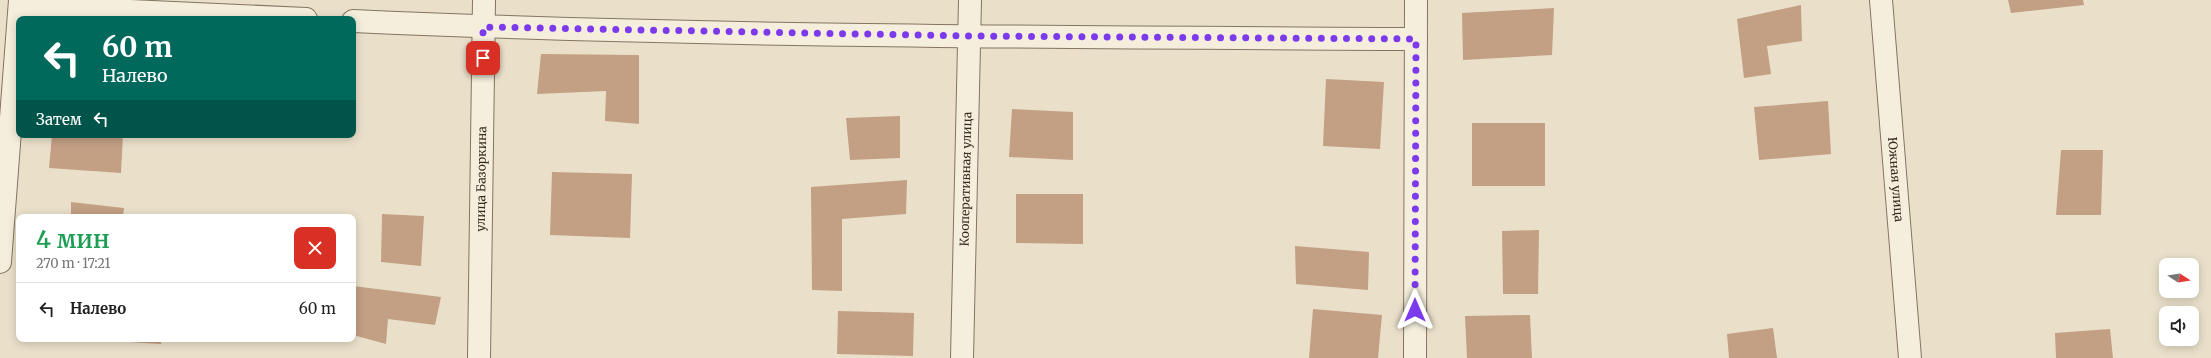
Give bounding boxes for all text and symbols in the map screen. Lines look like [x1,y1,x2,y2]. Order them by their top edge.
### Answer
text: 60 m [102,29,172,65]
icon: left [36,32,88,84]
pin [466,41,500,75]
icon: arrive [472,47,494,69]
text: Налево [102,64,168,87]
icon: left [90,108,112,130]
text: Затем [36,110,82,129]
street label: Кооперативная улица [956,111,975,246]
street label: улица Базоркина [473,126,489,232]
street label: Южная улица [1885,136,1907,223]
text: 4 мин [36,224,110,255]
button: close [294,227,336,269]
text: 270 m · 17:21 [36,255,110,272]
north arrow [2159,258,2199,298]
map controls [2159,258,2199,346]
position arrow [1394,289,1436,331]
icon: left [36,298,58,320]
text: Налево [70,299,126,318]
text: 60 m [299,299,336,318]
button: sound [2159,306,2199,346]

